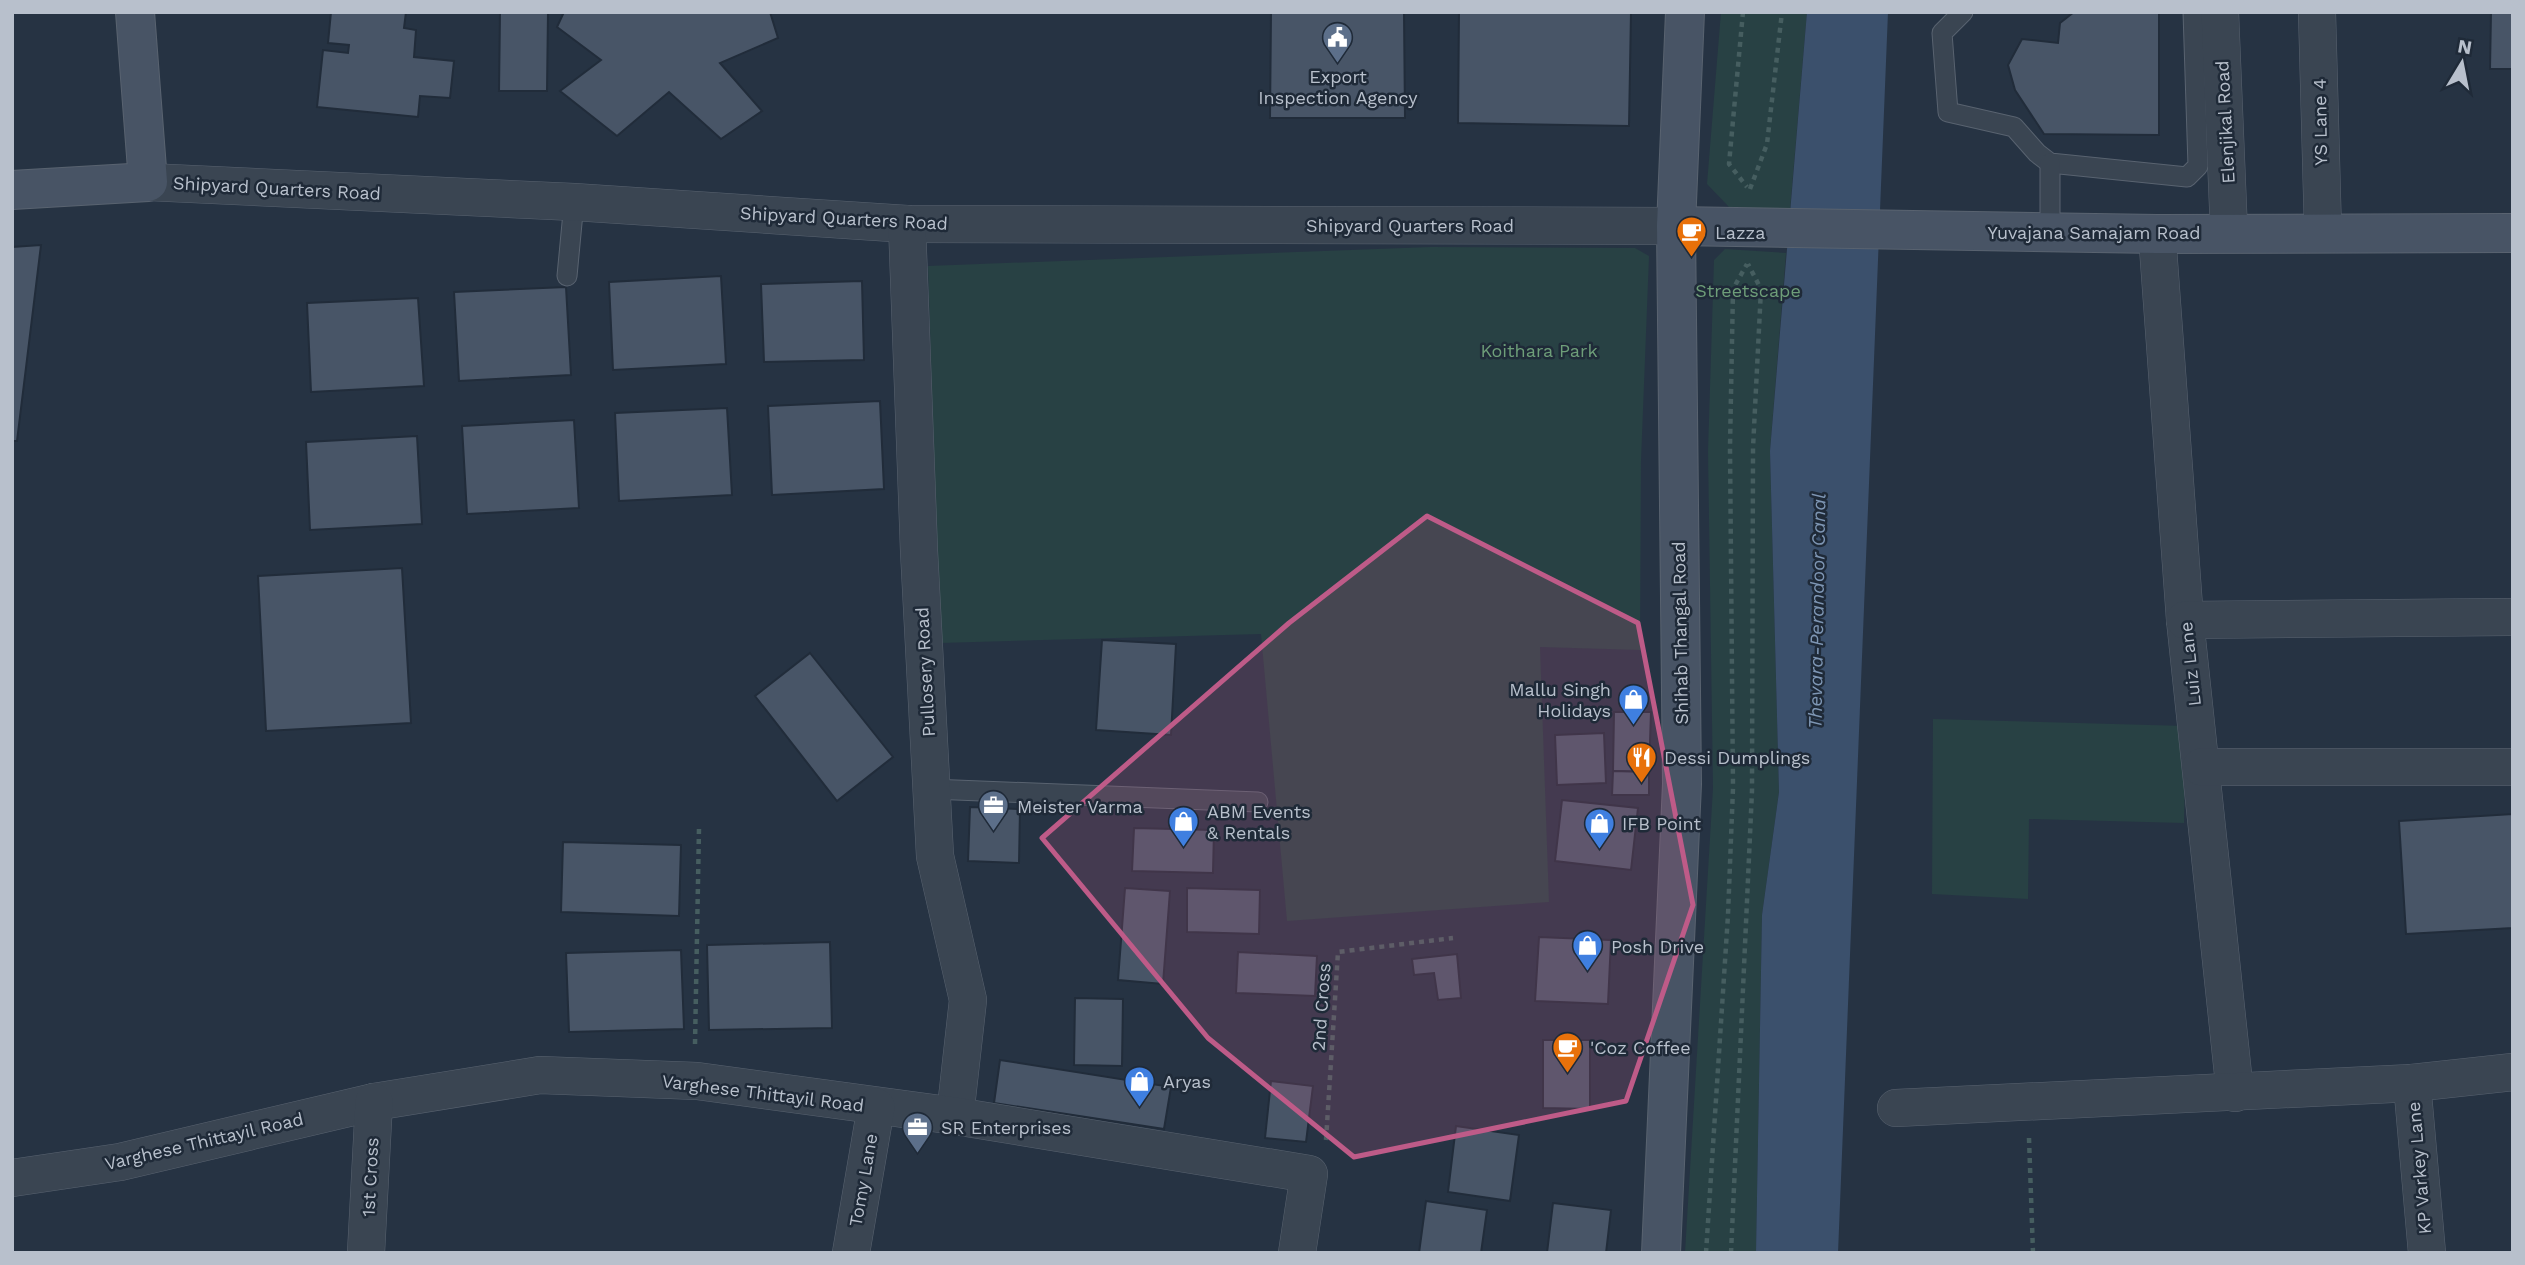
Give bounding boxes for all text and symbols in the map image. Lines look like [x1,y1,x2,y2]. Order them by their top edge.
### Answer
public building icon: Export Inspection Agency [1321,21,1355,65]
north arrow [2427,28,2497,98]
text: N [2456,34,2474,59]
street label: Elenjikal Road [2211,60,2239,184]
place label: Export Inspection Agency [1258,66,1418,108]
street label: YS Lane 4 [2309,78,2331,166]
street label: Shipyard Quarters Road [172,172,382,204]
street label: Shipyard Quarters Road [739,202,949,234]
street label: Shipyard Quarters Road [1306,215,1514,236]
cafe icon: Lazza [1675,215,1709,259]
place label: Lazza [1715,222,1765,243]
street label: Yuvajana Samajam Road [1988,222,2200,243]
park label: Streetscape [1695,280,1801,301]
park label: Koithara Park [1480,340,1598,361]
water label: Thevara-Perandoor Canal [1803,493,1831,729]
street label: Shihab Thangal Road [1668,541,1692,725]
street label: Pullosery Road [911,607,939,737]
street label: Luiz Lane [2175,621,2205,707]
place label: Mallu Singh Holidays [1509,679,1611,721]
shop icon: Mallu Singh Holidays [1617,682,1651,726]
restaurant icon: Dessi Dumplings [1624,740,1658,784]
place label: Dessi Dumplings [1664,747,1810,768]
office icon: Meister Varma [977,789,1011,833]
place label: Meister Varma [1017,796,1143,817]
place label: ABM Events & Rentals [1207,801,1311,843]
shop icon: ABM Events & Rentals [1167,804,1201,848]
shop icon: IFB Point [1582,806,1616,850]
place label: IFB Point [1622,813,1702,834]
shop icon: Posh Drive [1571,929,1605,973]
place label: Posh Drive [1611,936,1704,957]
street label: 2nd Cross [1307,962,1335,1052]
cafe icon: 'Coz Coffee [1550,1030,1584,1074]
place label: 'Coz Coffee [1590,1037,1691,1058]
shop icon: Aryas [1123,1064,1157,1108]
street label: Varghese Thittayil Road [661,1070,865,1116]
place label: Aryas [1163,1071,1211,1092]
street label: KP Varkey Lane [2403,1101,2435,1235]
street label: Varghese Thittayil Road [103,1108,305,1174]
office icon: SR Enterprises [901,1110,935,1154]
place label: SR Enterprises [941,1117,1071,1138]
street label: Tomy Lane [844,1132,882,1228]
street label: 1st Cross [357,1137,383,1217]

